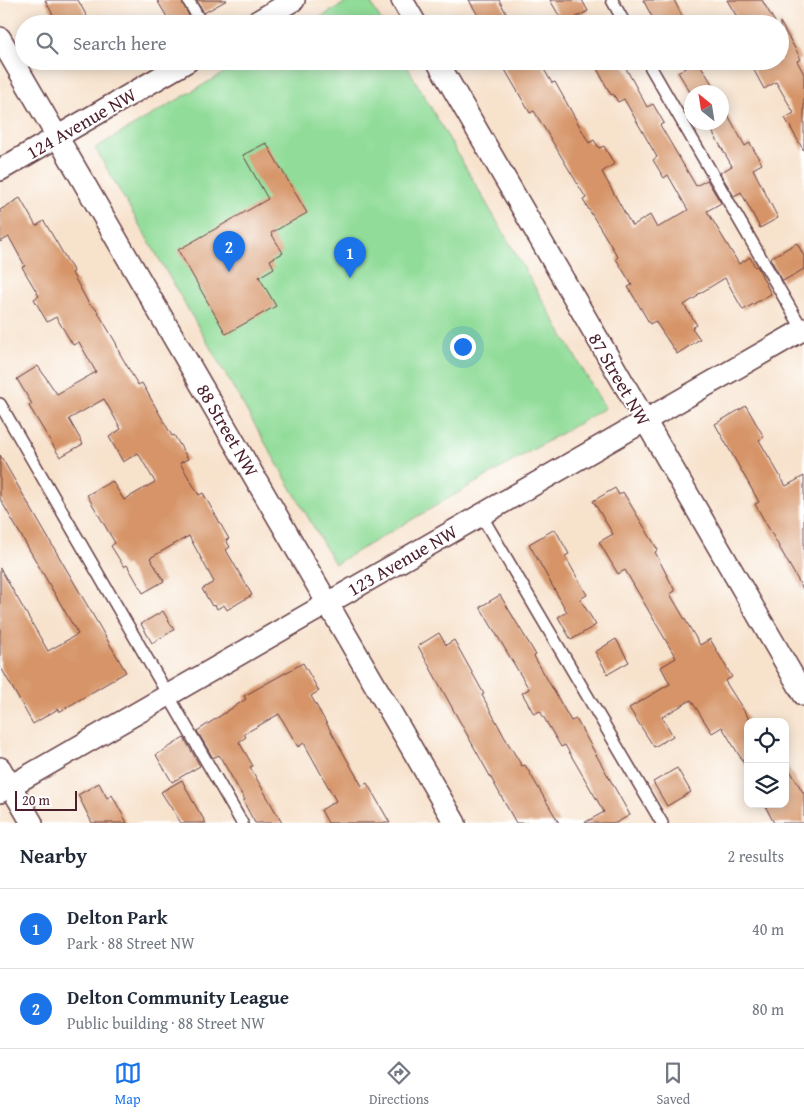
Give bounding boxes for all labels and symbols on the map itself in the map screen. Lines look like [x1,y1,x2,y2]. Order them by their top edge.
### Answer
street label: 124 Avenue NW [21,80,141,166]
north arrow [684,85,729,130]
pin: 2 [213,231,245,272]
pin: 1 [334,237,366,278]
street label: 87 Street NW [582,327,658,431]
your location [450,334,476,360]
street label: 88 Street NW [190,378,266,482]
street label: 123 Avenue NW [342,517,462,603]
scale bar [15,788,78,811]

